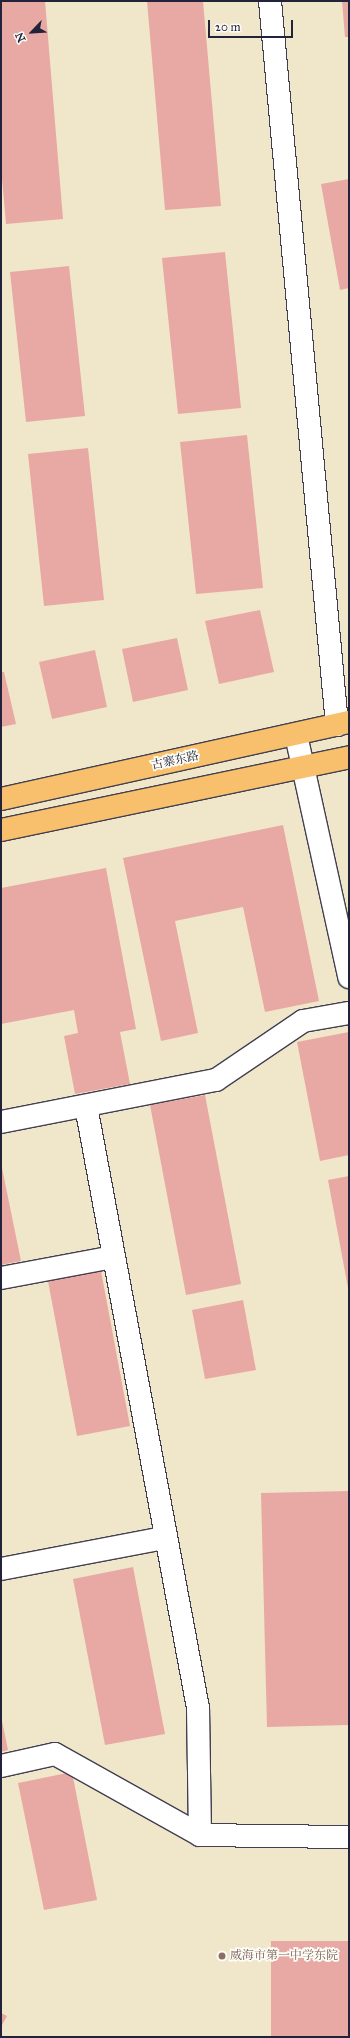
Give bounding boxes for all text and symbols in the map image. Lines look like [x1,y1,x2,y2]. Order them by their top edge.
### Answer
north arrow [12,12,52,52]
scale bar [210,12,295,38]
text: 20 m [215,20,241,34]
text: N [13,30,29,44]
street label: 古寨东路 [150,749,200,773]
place label: 威海市第一中学东院 [230,1949,338,1963]
marker: 威海市第一中学东院 [217,1951,227,1961]

